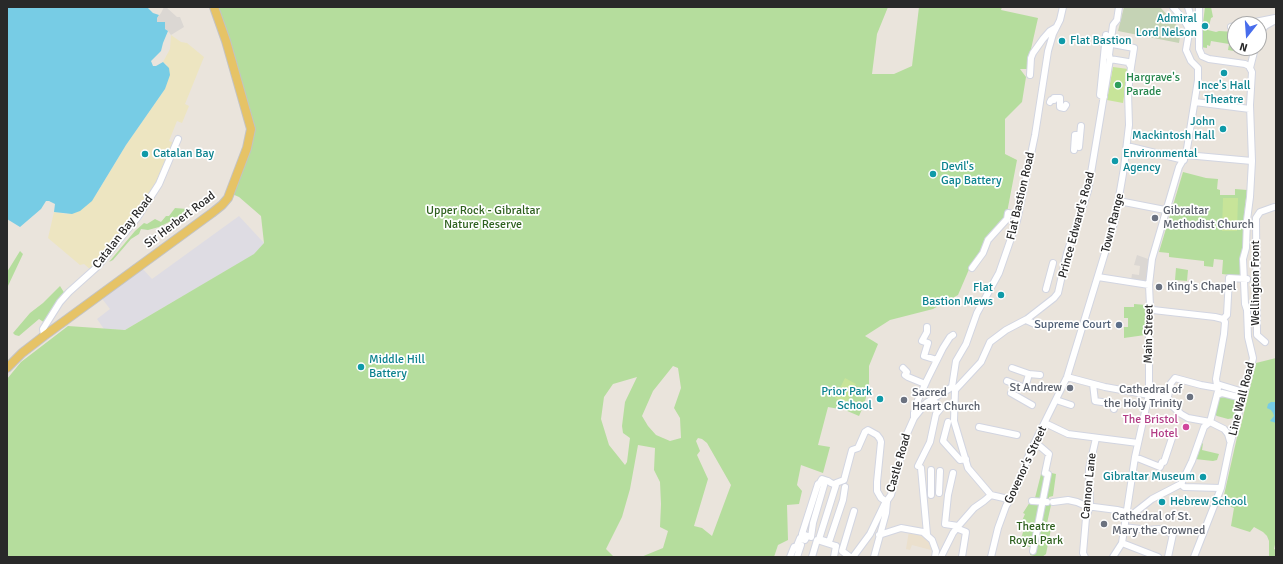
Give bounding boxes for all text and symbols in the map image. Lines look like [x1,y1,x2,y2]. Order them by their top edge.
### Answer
place label: Admiral Lord Nelson [1136,12,1197,40]
north arrow [1227,16,1267,56]
marker: Admiral Lord Nelson [1200,21,1210,31]
place label: Flat Bastion [1070,34,1132,48]
marker: Flat Bastion [1057,36,1067,46]
text: N [1238,40,1249,54]
marker: Ince's Hall Theatre [1219,68,1229,78]
place label: Hargrave's Parade [1126,71,1180,99]
place label: Ince's Hall Theatre [1197,79,1251,107]
marker: Hargrave's Parade [1113,80,1123,90]
place label: John Mackintosh Hall [1132,115,1215,143]
marker: John Mackintosh Hall [1218,124,1228,134]
place label: Catalan Bay [153,147,214,161]
place label: Environmental Agency [1123,147,1198,175]
marker: Catalan Bay [140,149,150,159]
street label: Flat Bastion Road [1004,151,1038,241]
marker: Environmental Agency [1110,156,1120,166]
place label: Devil's Gap Battery [941,160,1002,188]
marker: Devil's Gap Battery [928,169,938,179]
street label: Prince Edward's Road [1056,170,1098,280]
street label: Sir Herbert Road [142,189,218,251]
street label: Catalan Bay Road [90,192,156,272]
street label: Town Range [1099,192,1127,254]
park label: Upper Rock - Gibraltar Nature Reserve [426,204,540,232]
place label: Gibraltar Methodist Church [1163,204,1254,232]
marker: Gibraltar Methodist Church [1150,213,1160,223]
street label: Wellington Front [1249,240,1263,326]
place label: King's Chapel [1167,280,1236,294]
place label: Flat Bastion Mews [922,281,993,309]
marker: King's Chapel [1154,282,1164,292]
marker: Flat Bastion Mews [996,290,1006,300]
street label: Main Street [1141,304,1157,364]
place label: Supreme Court [1034,318,1111,332]
marker: Supreme Court [1114,320,1124,330]
place label: Middle Hill Battery [369,353,425,381]
street label: Line Wall Road [1226,361,1258,437]
marker: Middle Hill Battery [356,362,366,372]
place label: St Andrew [1010,381,1062,395]
marker: St Andrew [1065,383,1075,393]
place label: Cathedral of the Holy Trinity [1104,383,1182,411]
place label: Prior Park School [821,385,872,413]
place label: Sacred Heart Church [912,386,980,414]
marker: Cathedral of the Holy Trinity [1185,392,1195,402]
marker: Prior Park School [875,394,885,404]
marker: Sacred Heart Church [899,395,909,405]
place label: The Bristol Hotel [1123,413,1178,441]
marker: The Bristol Hotel [1181,422,1191,432]
street label: Govenor's Street [1002,424,1050,506]
street label: Castle Road [884,432,914,494]
street label: Cannon Lane [1078,452,1100,520]
place label: Gibraltar Museum [1103,470,1195,484]
marker: Gibraltar Museum [1198,472,1208,482]
place label: Hebrew School [1170,495,1247,509]
marker: Hebrew School [1157,497,1167,507]
place label: Cathedral of St. Mary the Crowned [1112,510,1205,538]
marker: Cathedral of St. Mary the Crowned [1099,519,1109,529]
park label: Theatre Royal Park [1009,520,1063,548]

